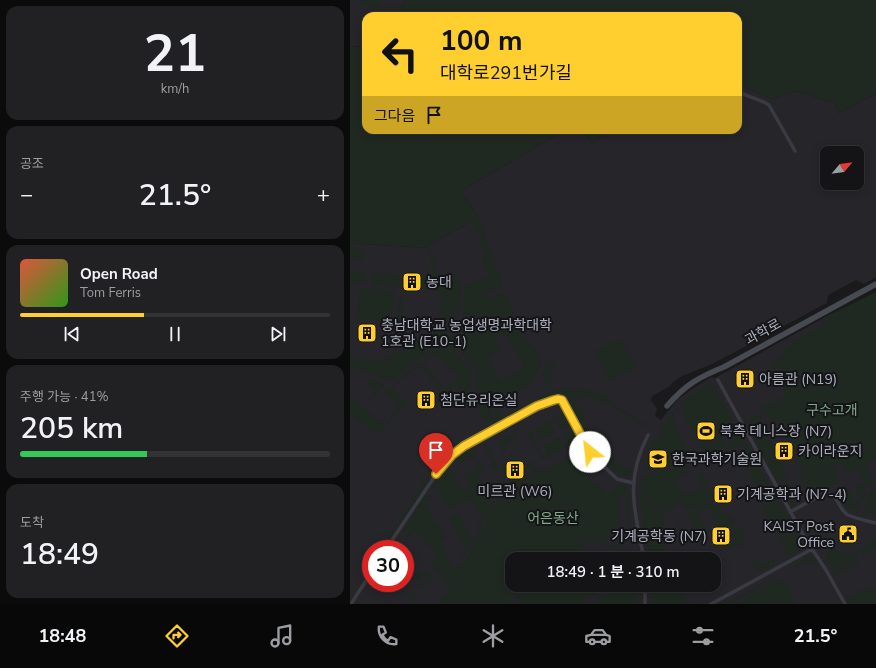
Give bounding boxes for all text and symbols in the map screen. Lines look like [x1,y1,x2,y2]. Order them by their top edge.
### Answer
text: 21 [144,18,206,89]
text: 100 m [440,22,523,60]
icon: left [374,28,426,80]
text: 대학로291번가길 [440,61,572,85]
text: km/h [161,80,189,98]
icon: arrive [423,104,445,126]
text: 그다음 [374,106,415,126]
north arrow [820,146,864,190]
map controls [820,146,864,190]
text: 공조 [20,155,44,173]
text: 21.5° [139,175,211,216]
text: − [20,180,33,210]
text: + [317,180,330,210]
text: Open Road [80,264,158,284]
building icon: 농대 [401,271,423,293]
place label: 농대 [426,273,452,292]
text: Tom Ferris [80,284,141,302]
street label: 과학로 [741,314,785,350]
place label: 충남대학교 농업생명과학대학 1호관 (E10-1) [381,316,552,351]
building icon: 충남대학교 농업생명과학대학 1호관 (E10-1) [356,322,378,344]
icon: previous [61,323,83,345]
icon: pause [164,323,186,345]
icon: next [267,323,289,345]
building icon: 아름관 (N19) [734,368,756,390]
place label: 아름관 (N19) [759,370,837,389]
text: 주행 가능 · 41% [20,388,109,406]
building icon: 첨단유리온실 [415,389,437,411]
place label: 첨단유리온실 [440,391,517,410]
park label: 구수고개 [806,401,858,420]
text: 205 km [20,408,123,449]
sports icon: 북측 테니스장 (N7) [695,420,717,442]
place label: 북측 테니스장 (N7) [720,422,832,441]
position arrow [569,431,611,473]
pin [419,433,453,474]
icon: arrive [425,439,447,461]
building icon: 카이라운지 [773,440,795,462]
place label: 카이라운지 [798,442,862,461]
school or university icon: 한국과학기술원 [647,448,669,470]
place label: 한국과학기술원 [672,450,762,469]
building icon: 미르관 (W6) [504,459,526,481]
place label: 미르관 (W6) [478,482,552,501]
building icon: 기계공학과 (N7-4) [712,483,734,505]
place label: 기계공학과 (N7-4) [737,485,847,504]
park label: 어은동산 [527,509,579,528]
text: 도착 [20,514,44,532]
place label: KAIST Post Office [764,517,834,552]
public building icon: KAIST Post Office [837,523,859,545]
building icon: 기계공학동 (N7) [710,525,732,547]
place label: 기계공학동 (N7) [611,527,707,546]
text: 18:49 [20,534,99,575]
speed limit sign: 30 [362,540,414,592]
text: 18:49 · 1 분 · 310 m [546,562,680,582]
icon: directions [163,622,191,650]
icon: music [268,622,296,650]
icon: phone [373,622,401,650]
icon: climate [479,622,507,650]
icon: car [584,622,612,650]
icon: filters [689,622,717,650]
text: 18:48 [39,624,86,648]
text: 21.5° [794,624,837,648]

